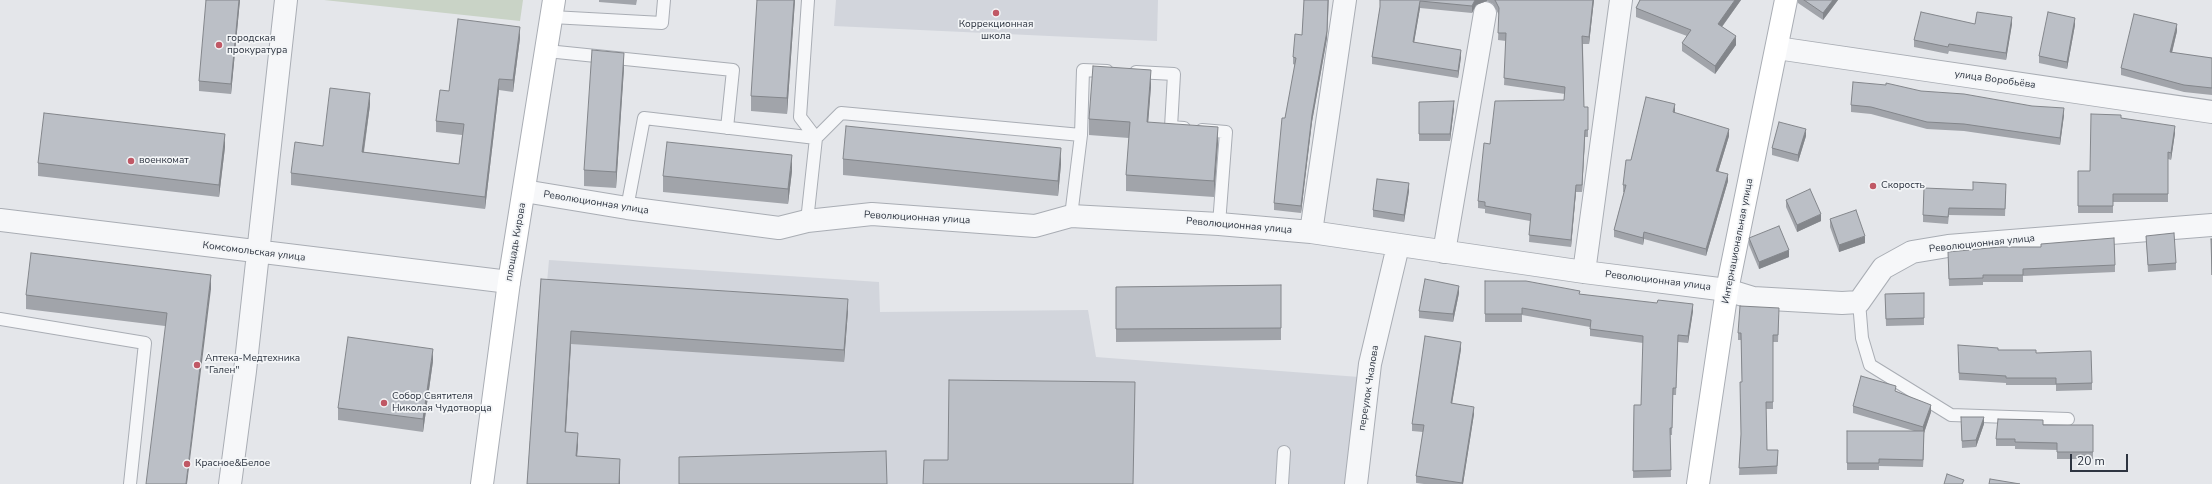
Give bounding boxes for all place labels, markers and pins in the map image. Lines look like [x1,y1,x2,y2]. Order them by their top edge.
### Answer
marker: Коррекционная школа [991,8,1001,18]
place label: Коррекционная школа [959,19,1033,42]
place label: городская прокуратура [227,33,287,56]
marker: городская прокуратура [214,40,224,50]
place label: военкомат [139,155,189,167]
marker: военкомат [126,156,136,166]
place label: Скорость [1881,180,1925,192]
marker: Скорость [1868,181,1878,191]
place label: Аптека-Медтехника "Гален" [205,353,300,376]
marker: Аптека-Медтехника "Гален" [192,360,202,370]
place label: Собор Святителя Николая Чудотворца [392,391,492,414]
marker: Собор Святителя Николая Чудотворца [379,398,389,408]
place label: Красное&Белое [195,458,270,470]
marker: Красное&Белое [182,459,192,469]

